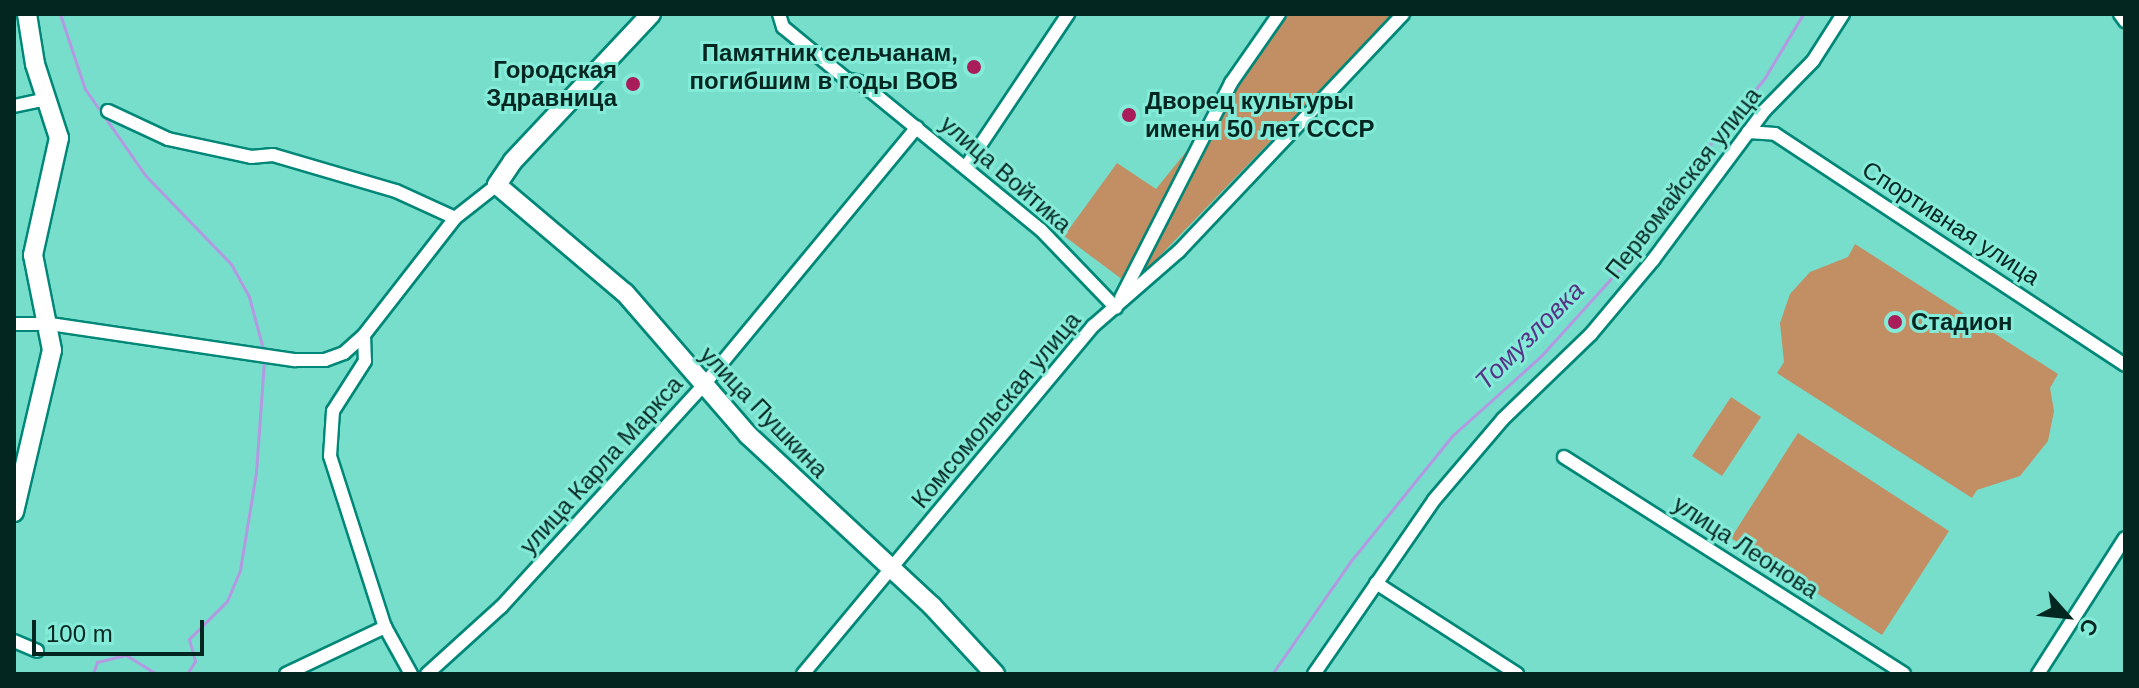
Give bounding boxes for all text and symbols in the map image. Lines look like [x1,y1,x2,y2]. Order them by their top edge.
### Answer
place label: Памятник сельчанам, погибшим в годы ВОВ [690,39,958,95]
place label: Городская Здравница [486,56,617,112]
marker: Памятник сельчанам, погибшим в годы ВОВ [965,58,983,76]
marker: Городская Здравница [624,75,642,93]
street label: Первомайская улица [1599,82,1767,284]
place label: Дворец культуры имени 50 лет СССР [1145,87,1375,143]
marker: Дворец культуры имени 50 лет СССР [1120,106,1138,124]
street label: улица Войтика [935,109,1077,239]
street label: Спортивная улица [1857,155,2045,291]
water label: Томузловка [1469,275,1591,397]
street label: Комсомольская улица [905,306,1087,514]
place label: Стадион [1911,308,2013,336]
marker: Стадион [1886,313,1904,331]
street label: улица Пушкина [694,340,834,484]
street label: улица Карла Маркса [513,370,689,560]
street label: улица Леонова [1668,489,1824,605]
north arrow [2027,576,2107,656]
scale bar [36,604,208,654]
text: С [2074,614,2104,640]
text: 100 m [46,620,113,647]

